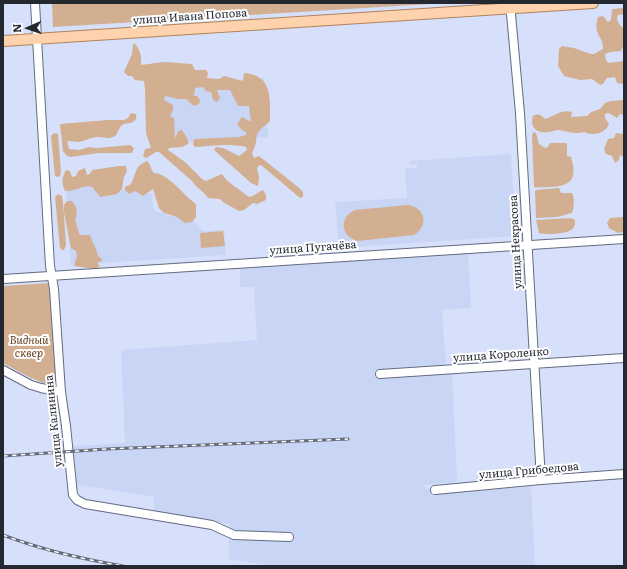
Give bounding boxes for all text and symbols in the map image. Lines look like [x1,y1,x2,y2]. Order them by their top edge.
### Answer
street label: улица Ивана Попова [132,6,248,28]
north arrow [8,8,48,48]
text: N [8,24,24,33]
street label: улица Некрасова [507,195,525,289]
street label: улица Пугачёва [269,238,357,258]
park label: Видный сквер [9,334,49,360]
street label: улица Короленко [453,345,549,365]
street label: улица Калинина [43,374,65,468]
street label: улица Грибоедова [479,460,579,482]

